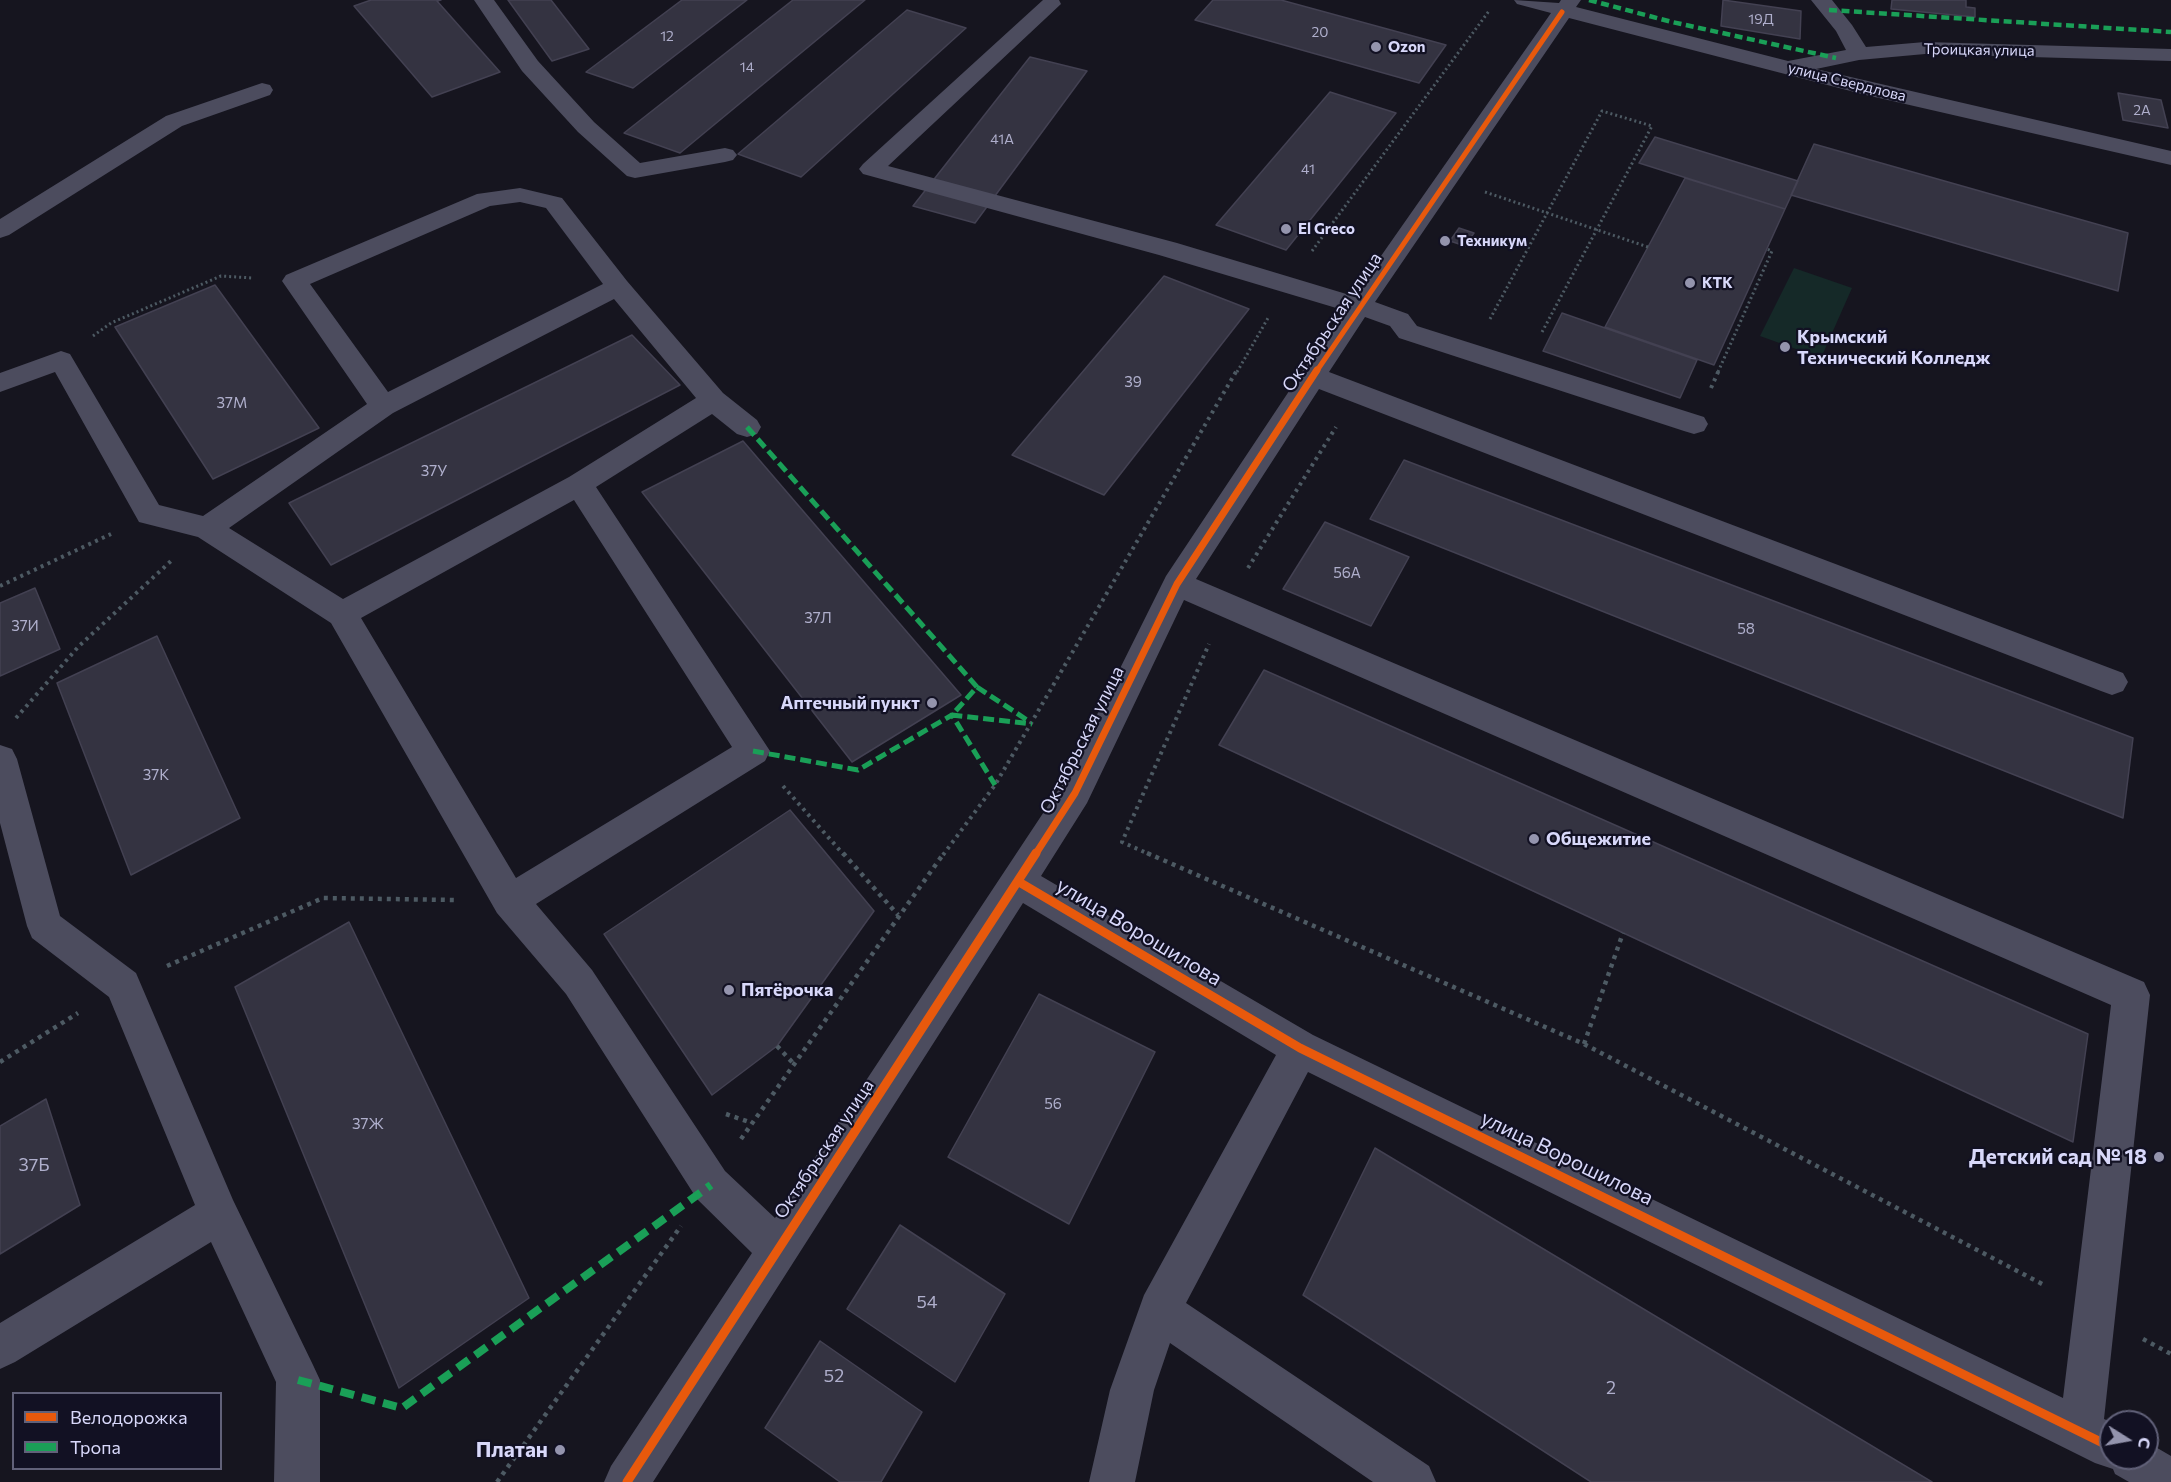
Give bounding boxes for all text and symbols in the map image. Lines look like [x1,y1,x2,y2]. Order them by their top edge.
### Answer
house number: 19Д [1748,11,1774,27]
house number: 20 [1312,24,1328,40]
house number: 12 [660,28,674,44]
place label: Ozon [1388,38,1426,56]
marker: Ozon [1369,40,1383,54]
street label: Троицкая улица [1923,40,2035,60]
house number: 14 [740,59,754,75]
street label: улица Свердлова [1786,59,1908,105]
house number: 2А [2133,102,2151,118]
house number: 41А [990,131,1014,147]
house number: 41 [1301,161,1315,177]
place label: El Greco [1298,220,1355,238]
marker: El Greco [1279,222,1293,236]
place label: Техникум [1457,232,1527,250]
marker: Техникум [1438,234,1452,248]
street label: Октябрьская улица [1277,248,1387,396]
place label: КТК [1702,274,1733,292]
marker: КТК [1683,276,1697,290]
place label: Крымский Технический Колледж [1797,326,1990,368]
marker: Крымский Технический Колледж [1778,340,1792,354]
house number: 39 [1124,373,1142,391]
house number: 37М [217,394,247,412]
house number: 37У [421,462,447,480]
house number: 56А [1333,564,1361,582]
house number: 37Л [804,609,832,627]
house number: 37И [11,617,39,635]
house number: 58 [1737,620,1755,638]
street label: Октябрьская улица [1035,663,1129,817]
place label: Аптечный пункт [780,692,920,714]
marker: Аптечный пункт [925,696,939,710]
house number: 37К [143,766,169,784]
place label: Общежитие [1546,828,1651,850]
marker: Общежитие [1527,832,1541,846]
street label: улица Ворошилова [1052,873,1226,991]
place label: Пятёрочка [741,979,833,1001]
marker: Пятёрочка [722,983,736,997]
street label: Октябрьская улица [769,1075,879,1223]
house number: 56 [1044,1095,1062,1113]
street label: улица Ворошилова [1477,1105,1657,1211]
house number: 37Ж [352,1115,384,1133]
place label: Детский сад № 18 [1969,1144,2147,1170]
marker: Детский сад № 18 [2152,1150,2166,1164]
house number: 37Б [19,1154,49,1176]
house number: 54 [916,1291,938,1313]
house number: 52 [824,1365,844,1387]
house number: 2 [1606,1377,1616,1399]
legend [12,1392,222,1470]
text: Велодорожка [70,1406,188,1428]
north arrow [2099,1410,2159,1470]
text: Тропа [70,1436,121,1458]
text: С [2135,1436,2156,1450]
place label: Платан [476,1437,548,1463]
marker: Платан [553,1443,567,1457]

